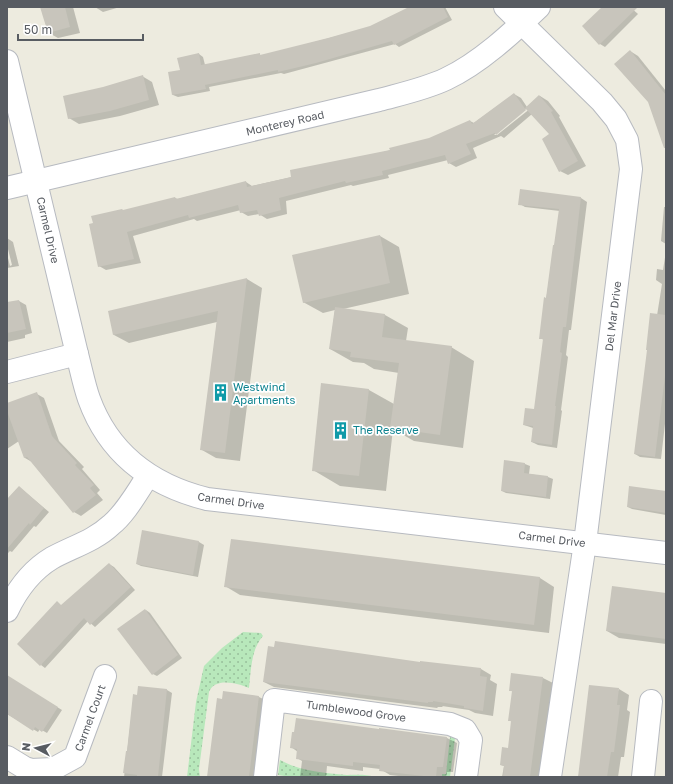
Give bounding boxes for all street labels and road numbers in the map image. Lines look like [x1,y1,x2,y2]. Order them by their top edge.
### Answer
street label: Monterey Road [245,107,325,138]
street label: Carmel Drive [35,195,62,264]
street label: Del Mar Drive [602,280,623,352]
street label: Carmel Drive [197,489,265,512]
street label: Carmel Drive [518,528,586,549]
street label: Carmel Court [71,683,108,753]
street label: Tumblewood Grove [305,697,407,724]

